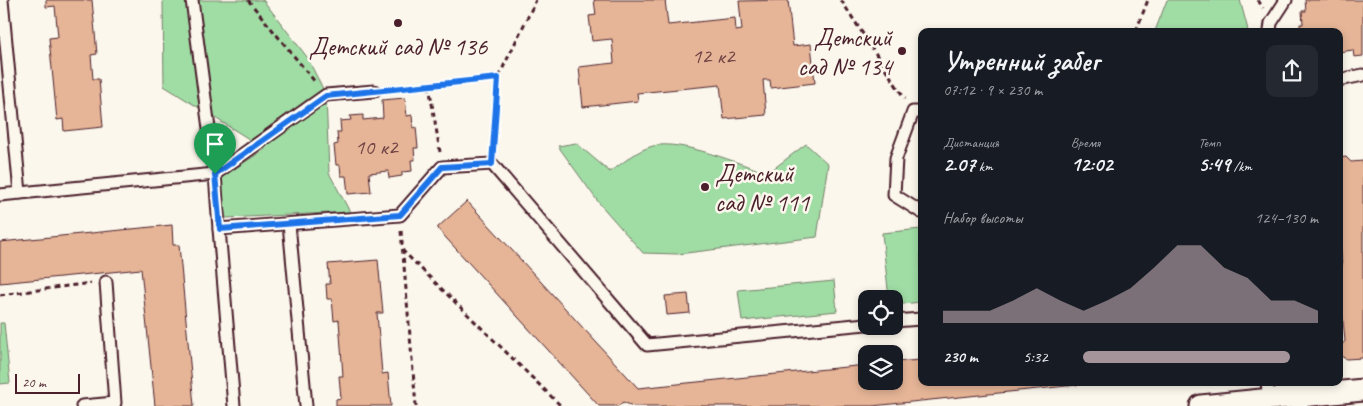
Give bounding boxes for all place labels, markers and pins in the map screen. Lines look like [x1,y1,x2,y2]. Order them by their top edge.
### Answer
marker: Детский сад № 136 [392,17,404,29]
place label: Детский сад № 134 [798,22,895,83]
place label: Детский сад № 136 [309,31,488,63]
marker: Детский сад № 134 [896,45,908,57]
pin [194,123,236,174]
place label: Детский сад № 111 [715,158,811,219]
marker: Детский сад № 111 [699,181,711,193]

